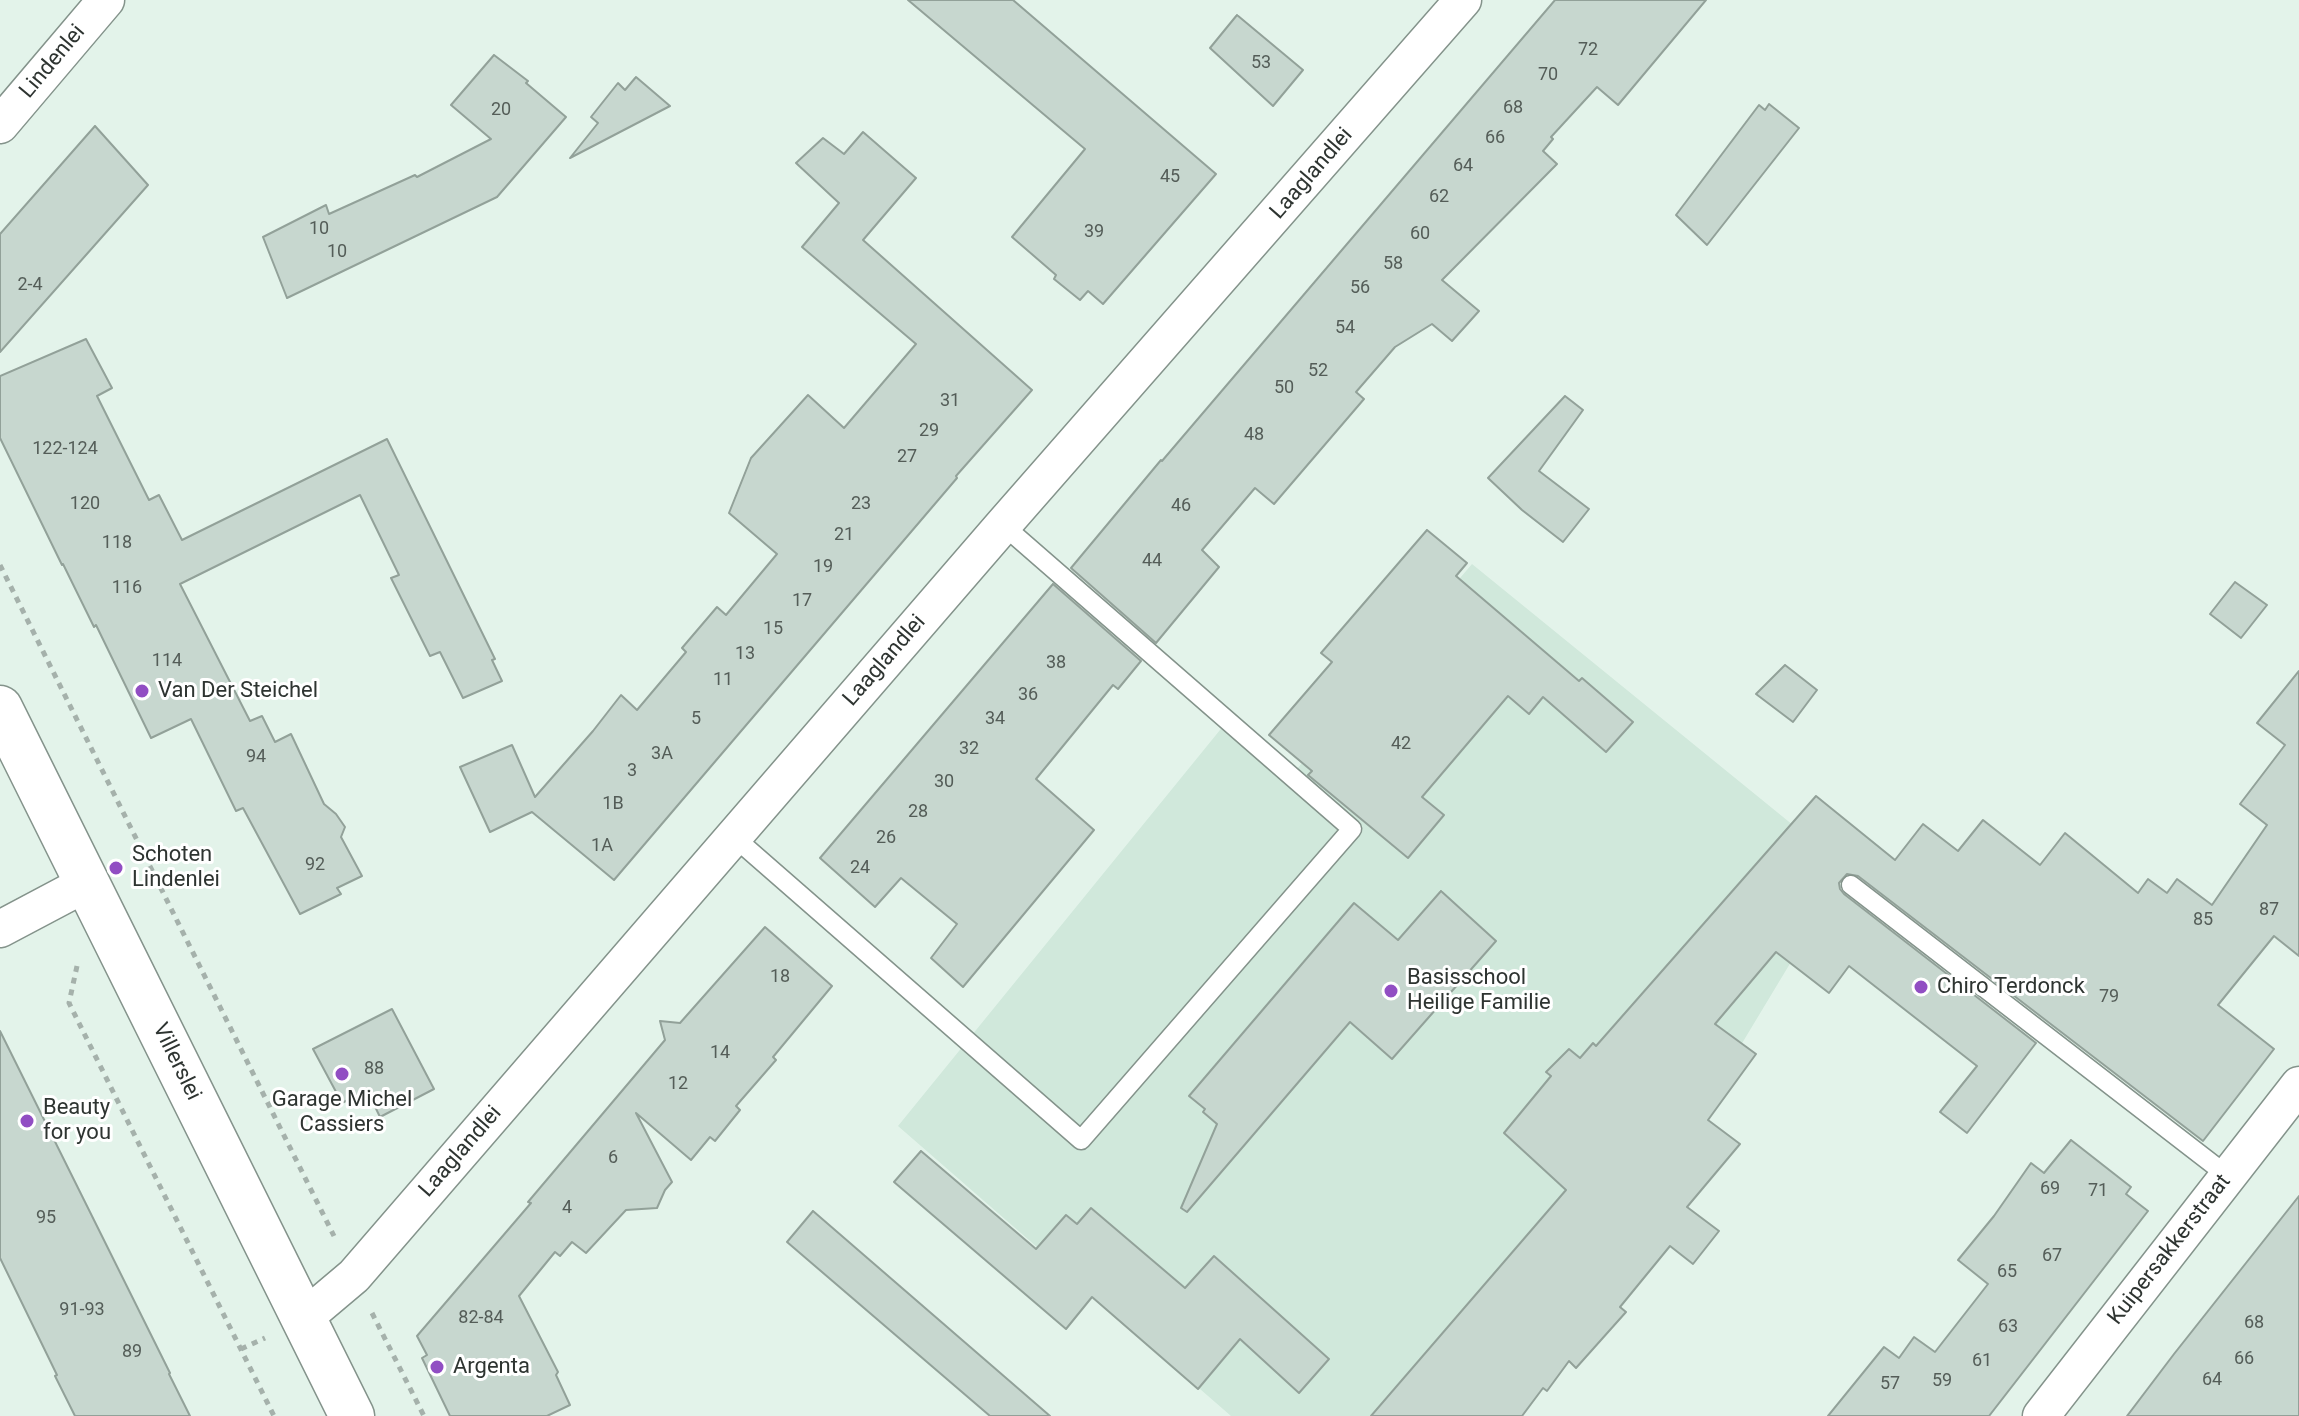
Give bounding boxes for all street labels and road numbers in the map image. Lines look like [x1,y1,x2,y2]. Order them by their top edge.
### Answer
street label: Lindenlei [15,20,91,104]
street label: Laaglandlei [1265,123,1359,225]
street label: Laaglandlei [838,610,932,712]
street label: Villerslei [146,1019,206,1105]
street label: Laaglandlei [414,1101,508,1203]
street label: Kuipersakkerstraat [2103,1169,2237,1331]

